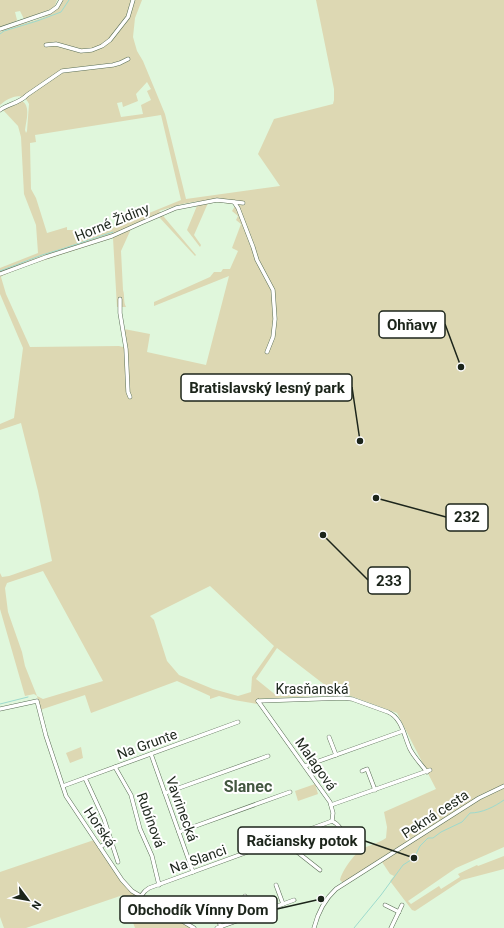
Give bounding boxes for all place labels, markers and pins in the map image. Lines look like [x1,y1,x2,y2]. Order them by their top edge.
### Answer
callout: Ohňavy [379,311,445,338]
callout: Bratislavský lesný park [181,374,352,401]
callout: 232 [446,504,488,531]
callout: 233 [368,567,410,594]
callout: Račiansky potok [238,827,365,854]
callout: Obchodík Vínny Dom [120,896,277,923]

